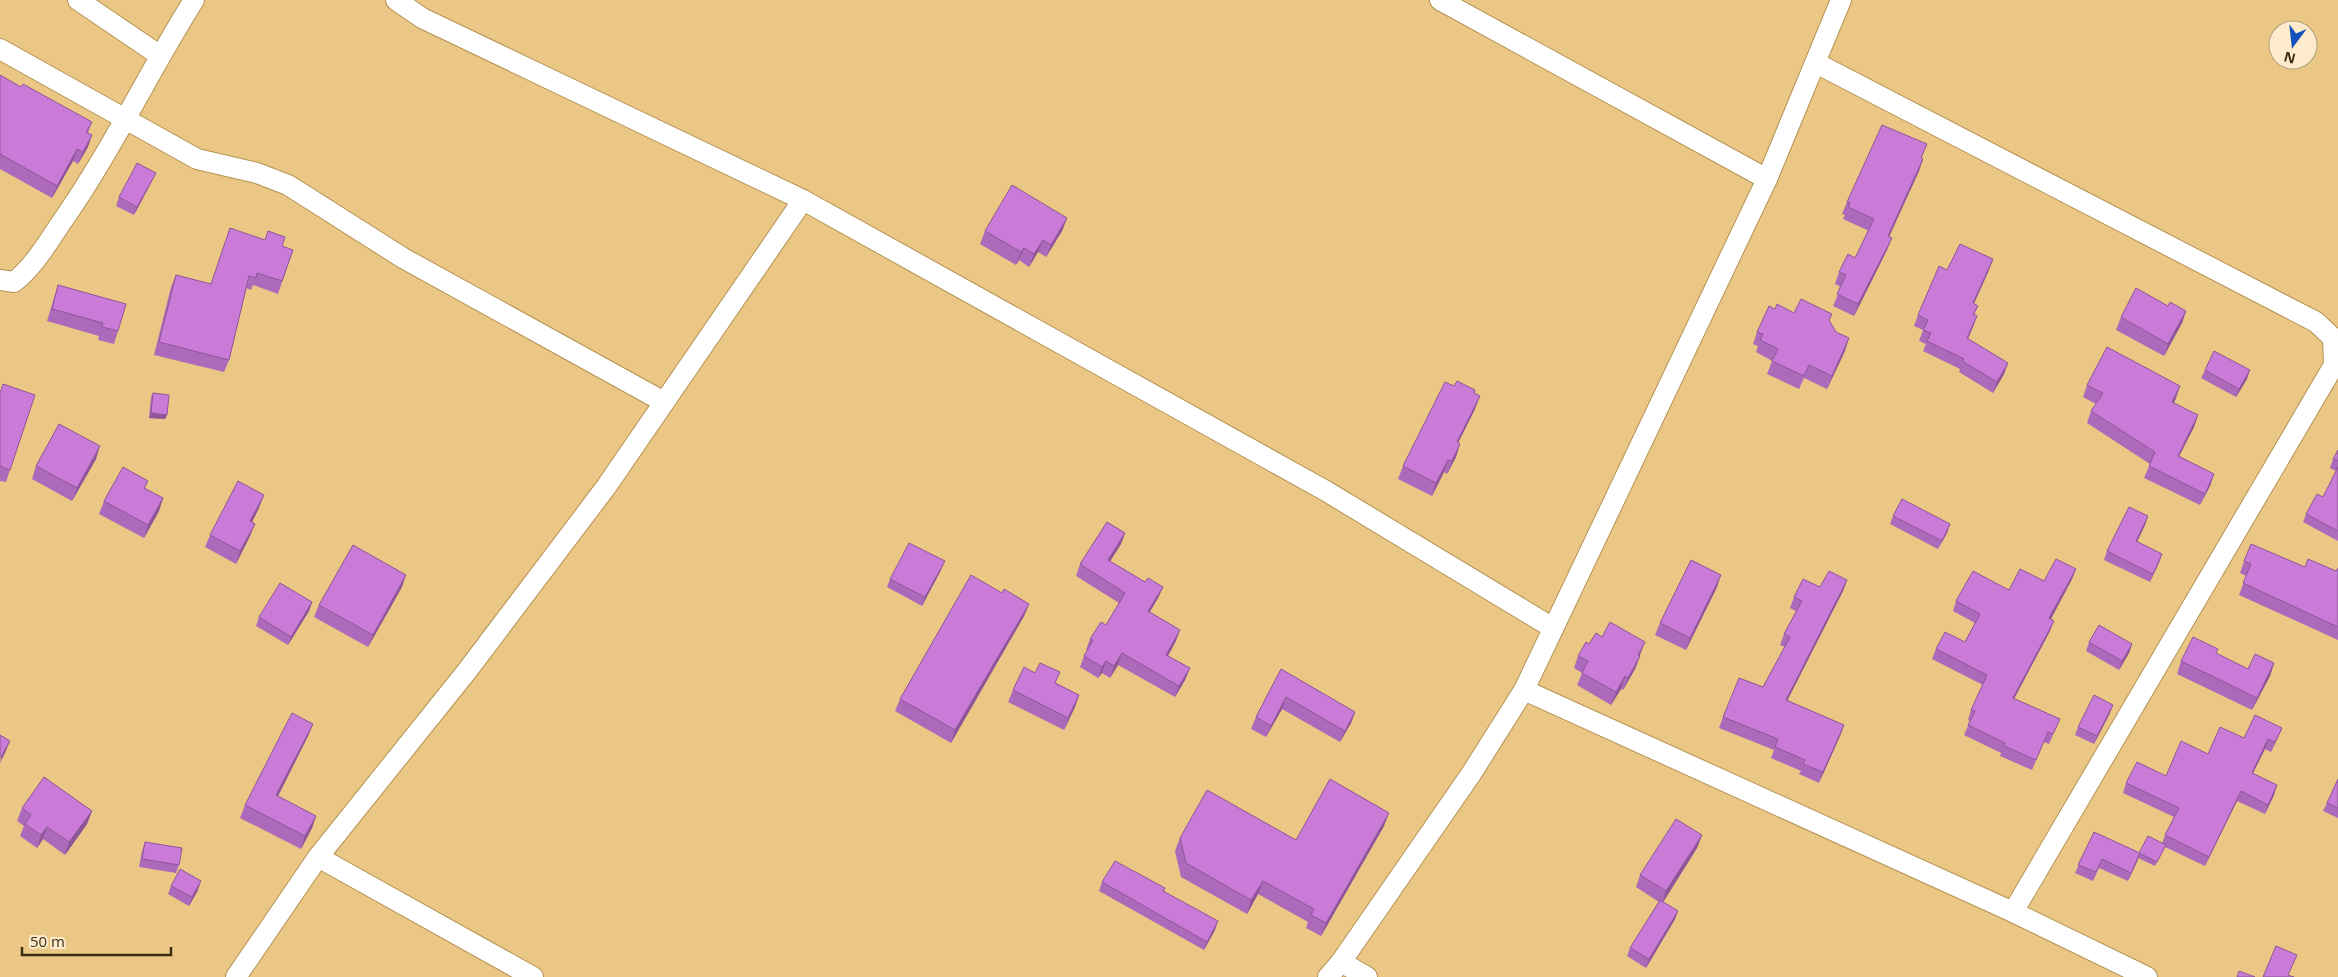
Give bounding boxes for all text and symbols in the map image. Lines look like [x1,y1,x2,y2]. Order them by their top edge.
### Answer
north arrow [2268,20,2318,70]
text: N [2282,47,2297,69]
scale bar [22,924,171,956]
text: 50 m [30,931,65,951]

